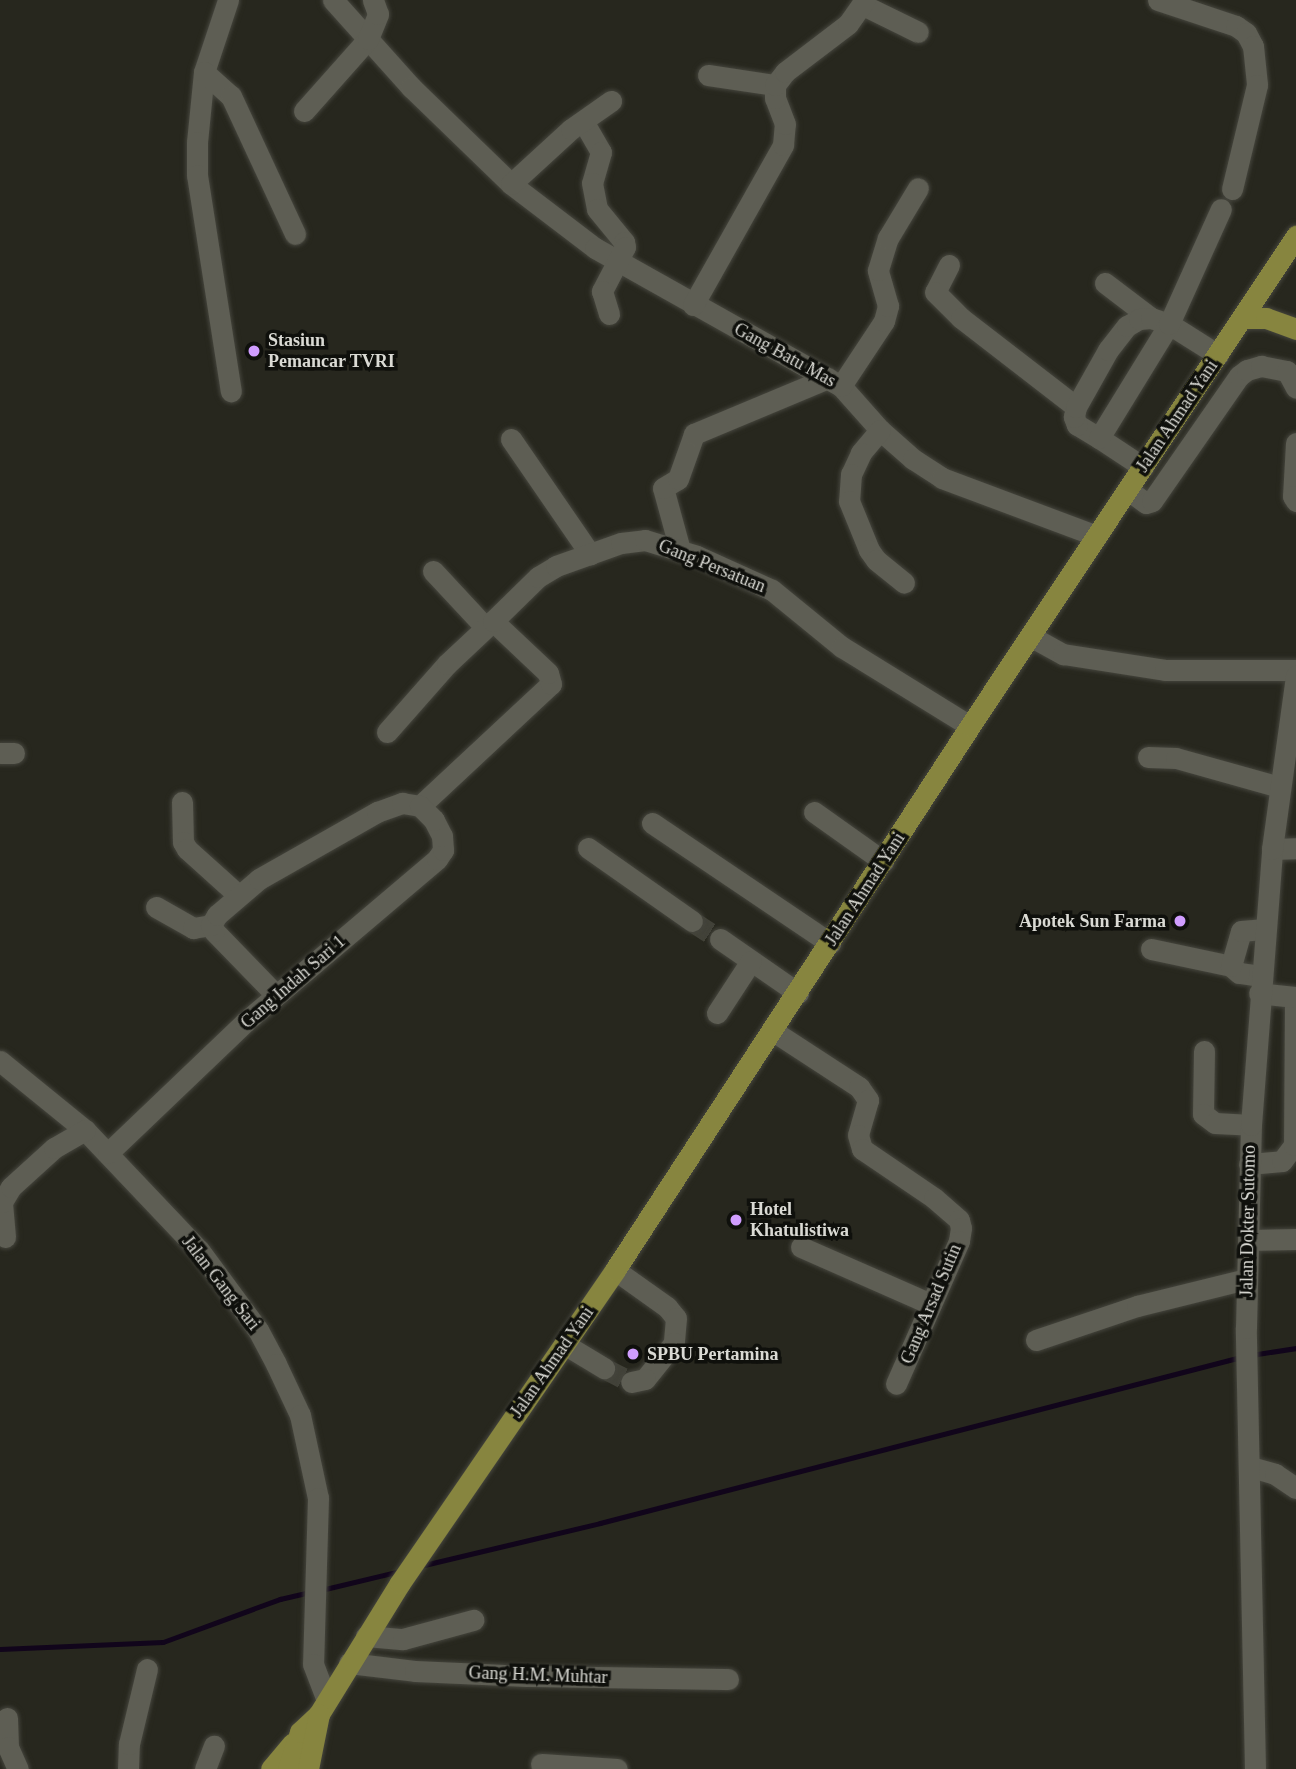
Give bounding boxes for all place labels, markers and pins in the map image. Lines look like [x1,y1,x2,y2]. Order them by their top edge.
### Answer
place label: Stasiun Pemancar TVRI [268,330,395,372]
marker: Stasiun Pemancar TVRI [246,343,262,359]
place label: Apotek Sun Farma [1019,910,1166,932]
marker: Apotek Sun Farma [1172,913,1188,929]
place label: Hotel Khatulistiwa [750,1199,849,1242]
marker: Hotel Khatulistiwa [728,1212,744,1228]
place label: SPBU Pertamina [647,1343,778,1365]
marker: SPBU Pertamina [625,1346,641,1362]

